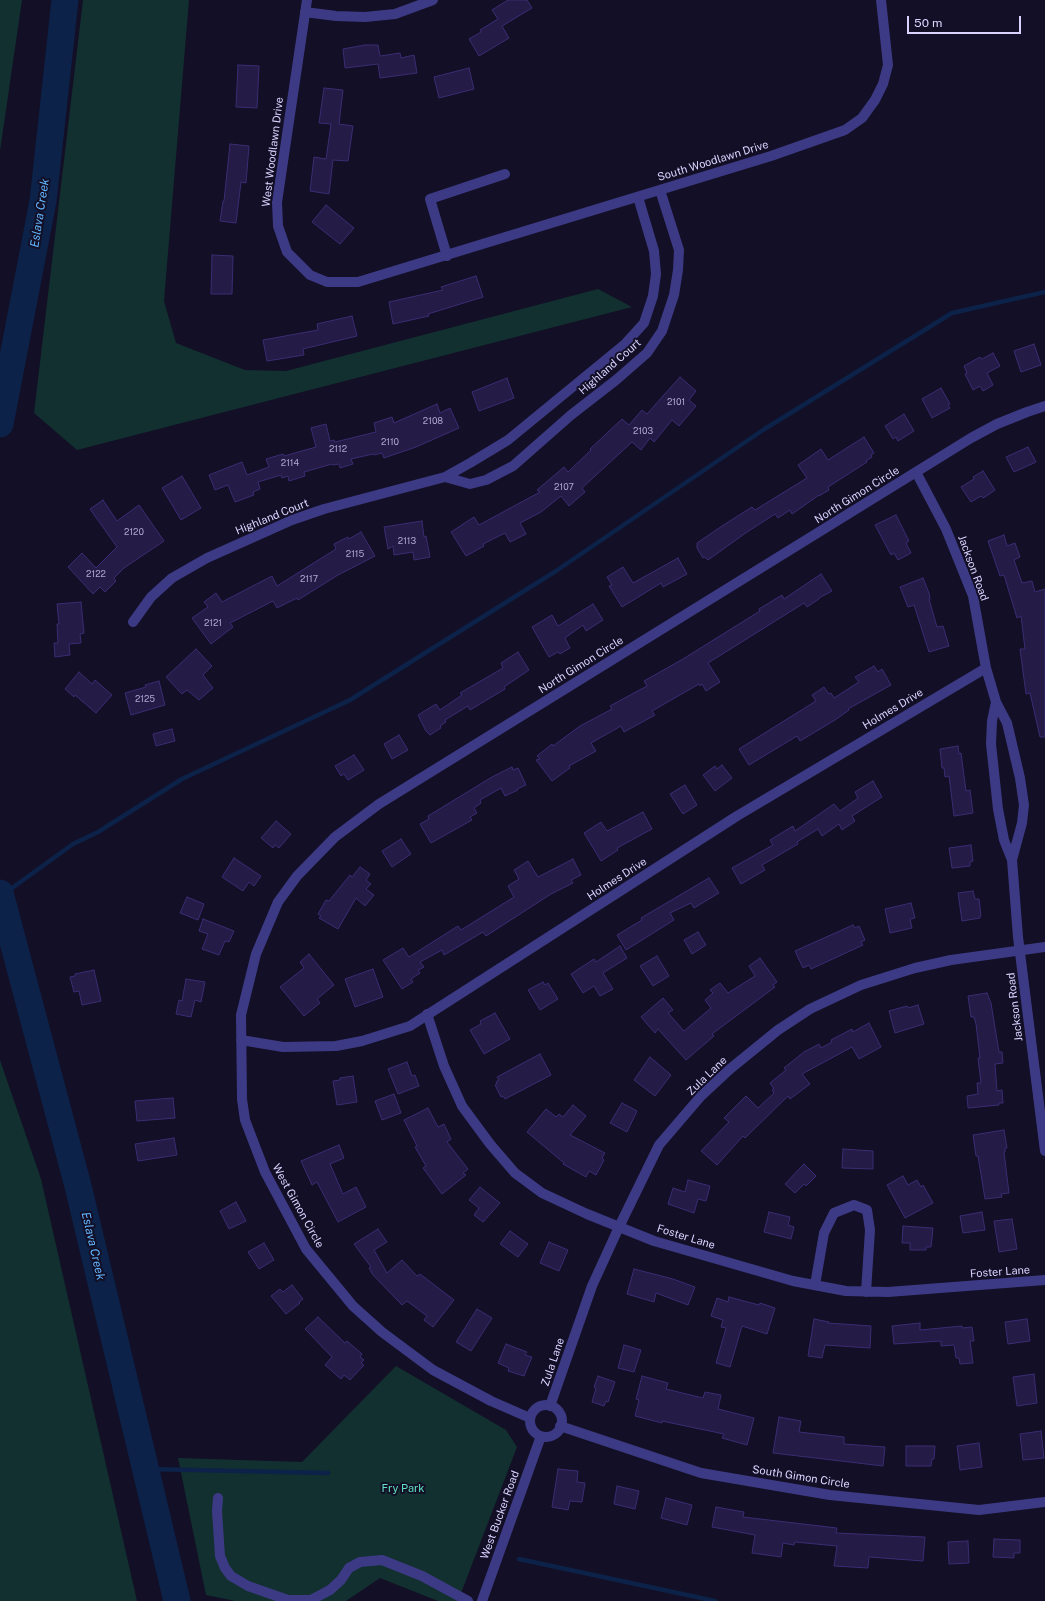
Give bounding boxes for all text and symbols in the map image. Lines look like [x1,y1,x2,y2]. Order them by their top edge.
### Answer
scale bar [909,8,1023,34]
text: 50 m [914,16,942,30]
street label: West Woodlawn Drive [260,96,286,208]
street label: South Woodlawn Drive [656,138,770,184]
water label: Eslava Creek [27,178,53,248]
street label: Highland Court [576,336,644,398]
house number: 2101 [667,397,685,407]
house number: 2108 [423,416,443,426]
house number: 2103 [633,426,653,436]
house number: 2110 [381,437,399,447]
house number: 2112 [329,444,347,454]
house number: 2114 [281,458,299,468]
street label: North Gimon Circle [812,464,902,526]
house number: 2107 [554,482,574,492]
street label: Highland Court [233,496,311,538]
house number: 2120 [124,527,144,537]
street label: Jackson Road [955,533,991,603]
house number: 2113 [398,536,416,546]
house number: 2115 [346,549,364,559]
house number: 2122 [86,569,106,579]
house number: 2117 [300,574,318,584]
house number: 2121 [204,618,222,628]
street label: North Gimon Circle [536,634,626,696]
street label: Holmes Drive [860,686,926,732]
house number: 2125 [135,694,155,704]
street label: Holmes Drive [585,855,649,903]
street label: Jackson Road [1004,972,1026,1042]
street label: Zula Lane [684,1054,730,1098]
street label: West Gimon Circle [269,1162,327,1250]
water label: Eslava Creek [78,1210,108,1282]
street label: Foster Lane [655,1222,717,1252]
street label: Foster Lane [970,1263,1030,1281]
street label: Zula Lane [539,1336,567,1388]
street label: South Gimon Circle [751,1463,851,1491]
street label: West Bucker Road [478,1469,522,1561]
park label: Fry Park [382,1482,424,1496]

